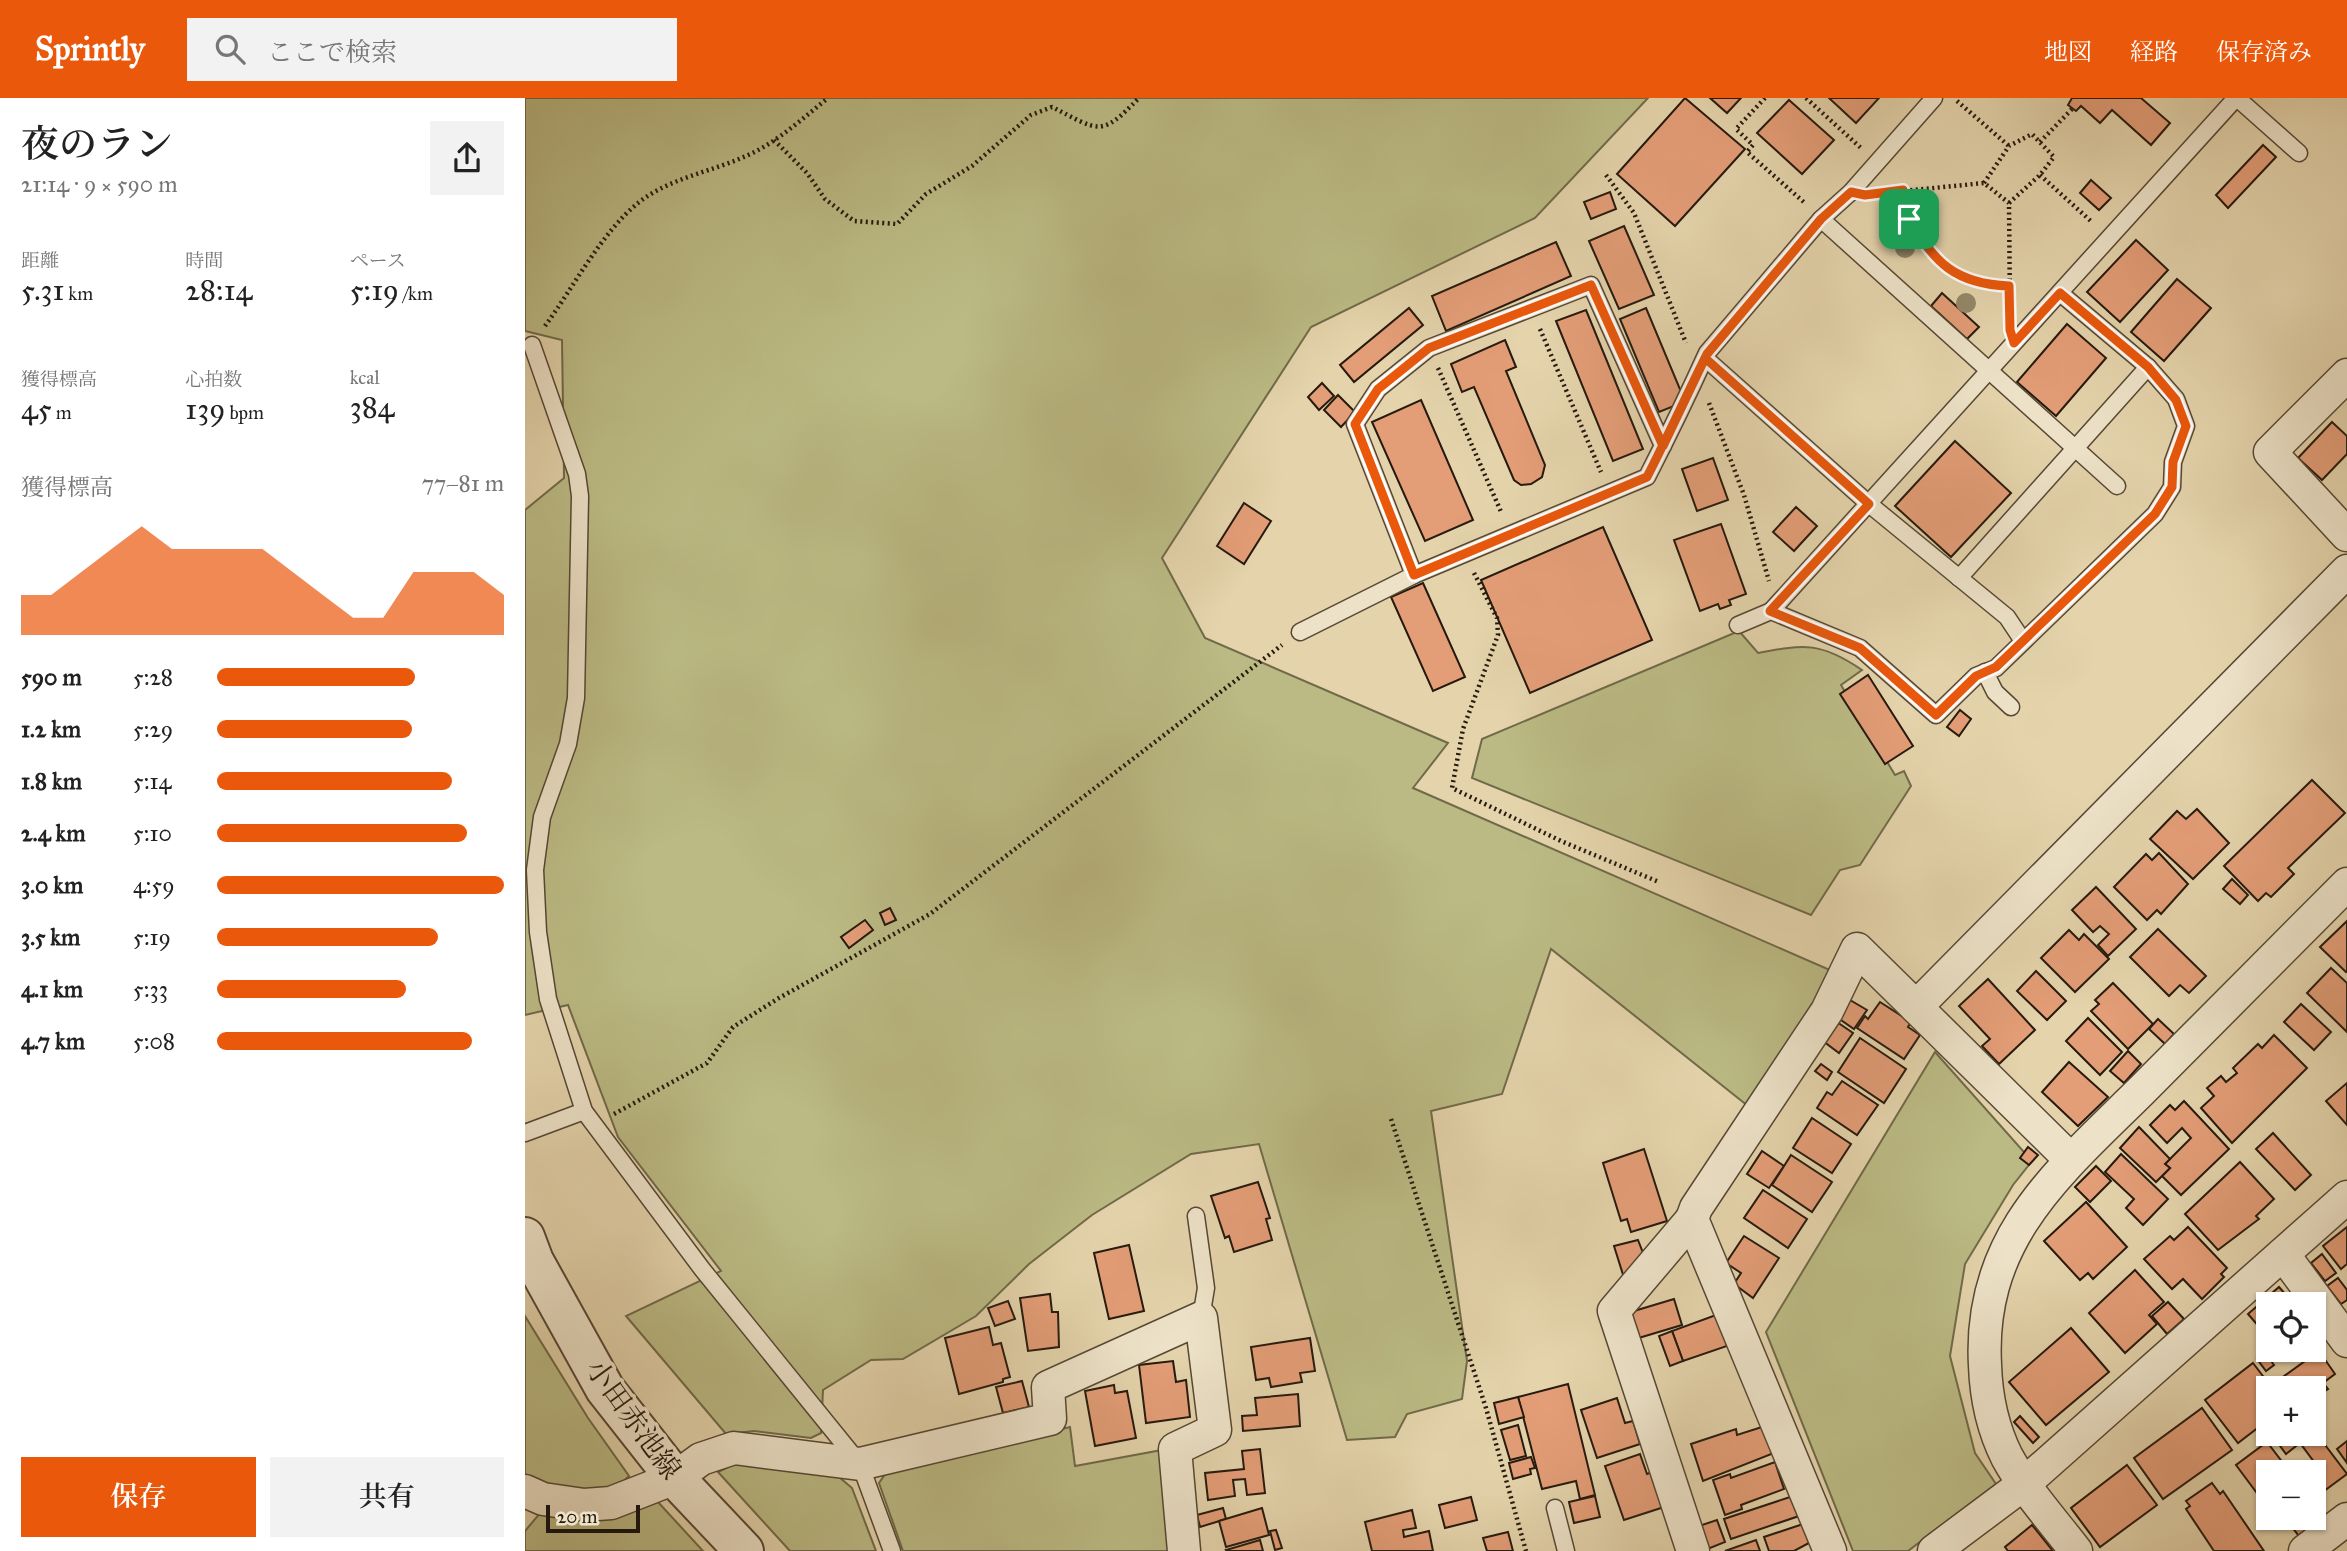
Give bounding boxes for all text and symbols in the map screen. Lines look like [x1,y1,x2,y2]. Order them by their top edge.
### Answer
search box [187,18,677,81]
text: Sprintly [35,29,145,69]
icon: search [211,30,249,68]
text: ここで検索 [267,36,397,68]
text: 地図 [2044,37,2092,67]
text: 経路 [2130,37,2178,67]
text: 保存済み [2216,37,2312,67]
text: 夜のラン [21,121,173,167]
button: share [430,121,504,195]
text: 21:14 · 9 × 590 m [21,170,178,198]
pin [1879,189,1939,249]
icon: arrive [1890,200,1928,238]
text: 距離 [21,249,59,272]
text: 時間 [185,249,223,272]
text: ペース [350,249,406,272]
text: 5.31 [21,272,64,308]
text: 28:14 [185,272,252,308]
text: 5:19 [350,272,399,308]
text: km [64,282,93,305]
text: /km [399,282,433,305]
text: kcal [350,366,380,389]
text: 獲得標高 [21,368,97,391]
text: 心拍数 [185,368,242,391]
text: 384 [350,389,394,425]
text: 45 [21,391,52,427]
text: 139 [185,391,225,427]
text: m [52,401,72,424]
text: bpm [225,401,264,424]
text: 77–81 m [422,469,504,497]
text: 獲得標高 [21,473,113,501]
text: 590 m [21,663,82,691]
text: 5:28 [133,663,173,691]
text: 1.2 km [21,715,81,743]
text: 5:29 [133,715,173,743]
text: 1.8 km [21,767,82,795]
text: 5:14 [133,767,171,795]
text: 2.4 km [21,819,86,847]
text: 5:10 [133,819,172,847]
text: 3.0 km [21,871,83,899]
text: 4:59 [133,871,175,899]
text: 3.5 km [21,923,80,951]
text: 5:19 [133,923,171,951]
text: 4.1 km [21,975,83,1003]
text: 5:33 [133,975,168,1003]
text: 4.7 km [21,1027,85,1055]
text: 5:08 [133,1027,175,1055]
map controls [2256,1292,2326,1530]
button: locate [2256,1292,2326,1362]
street label: 小田赤池線 [578,1352,689,1486]
button: + [2256,1376,2326,1446]
button: 保存 [21,1457,256,1537]
button: 共有 [270,1457,504,1537]
button: − [2256,1460,2326,1530]
scale bar [546,1502,641,1534]
text: 20 m [557,1505,598,1528]

